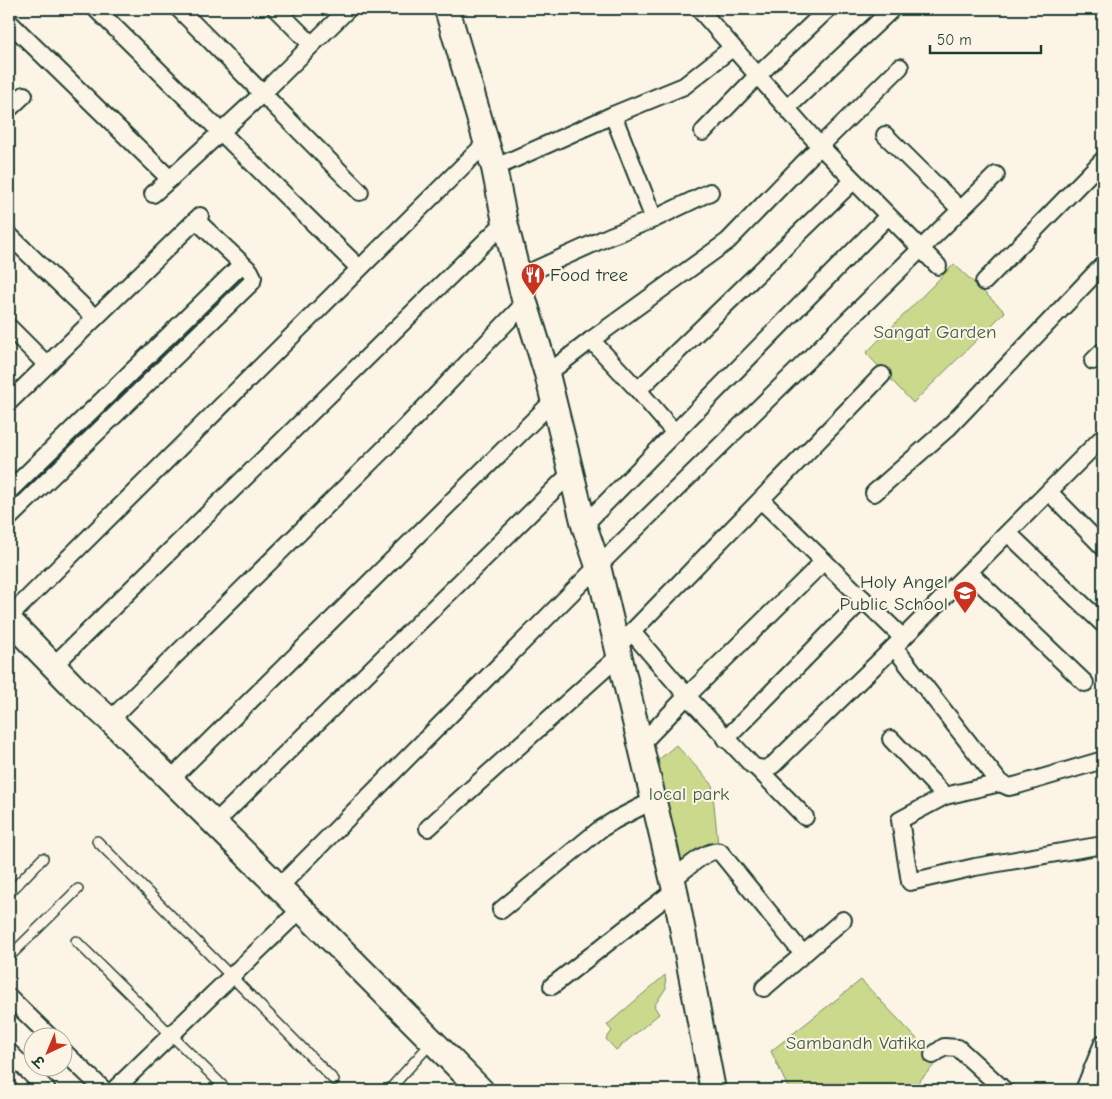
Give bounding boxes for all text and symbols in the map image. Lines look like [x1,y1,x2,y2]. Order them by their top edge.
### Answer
scale bar [930,22,1041,54]
text: 50 m [937,31,972,49]
restaurant icon: Food tree [520,262,546,296]
place label: Food tree [550,264,628,286]
park label: Sangat Garden [874,321,996,343]
place label: Holy Angel Public School [839,571,948,615]
school or university icon: Holy Angel Public School [952,580,978,614]
park label: local park [649,783,730,805]
north arrow [22,1026,72,1076]
park label: Sambandh Vatika [786,1032,926,1054]
text: उ [29,1050,50,1072]

